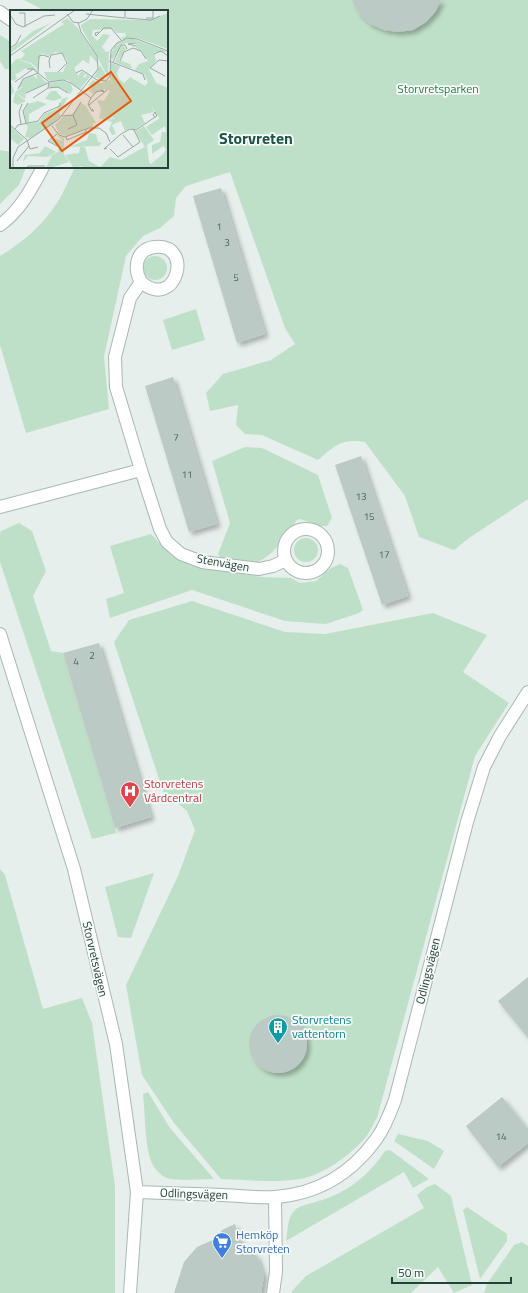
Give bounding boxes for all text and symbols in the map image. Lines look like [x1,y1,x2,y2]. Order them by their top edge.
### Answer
inset map [10,10,168,168]
park label: Storvretsparken [397,79,479,98]
district label: Storvreten [219,126,293,150]
house number: 1 [216,219,222,234]
house number: 3 [224,235,230,250]
house number: 5 [233,270,239,285]
house number: 7 [173,430,179,445]
house number: 11 [181,467,193,482]
house number: 13 [355,489,367,504]
house number: 15 [363,509,375,524]
house number: 17 [378,547,390,562]
street label: Stenvägen [195,549,251,577]
house number: 2 [89,648,95,663]
house number: 4 [73,654,79,669]
place label: Storvretens Vårdcentral [144,774,204,807]
hospital icon: Storvretens Vårdcentral [119,780,141,808]
street label: Storvretsvägen [78,919,113,999]
street label: Odlingsvägen [410,936,445,1006]
place label: Storvretens vattentorn [292,1010,352,1043]
building icon: Storvretens vattentorn [267,1016,289,1044]
house number: 14 [495,1129,507,1144]
street label: Odlingsvägen [160,1183,228,1204]
place label: Hemköp Storvreten [236,1225,290,1258]
supermarket icon: Hemköp Storvreten [211,1231,233,1259]
scale bar [392,1259,511,1285]
text: 50 m [398,1263,424,1282]

